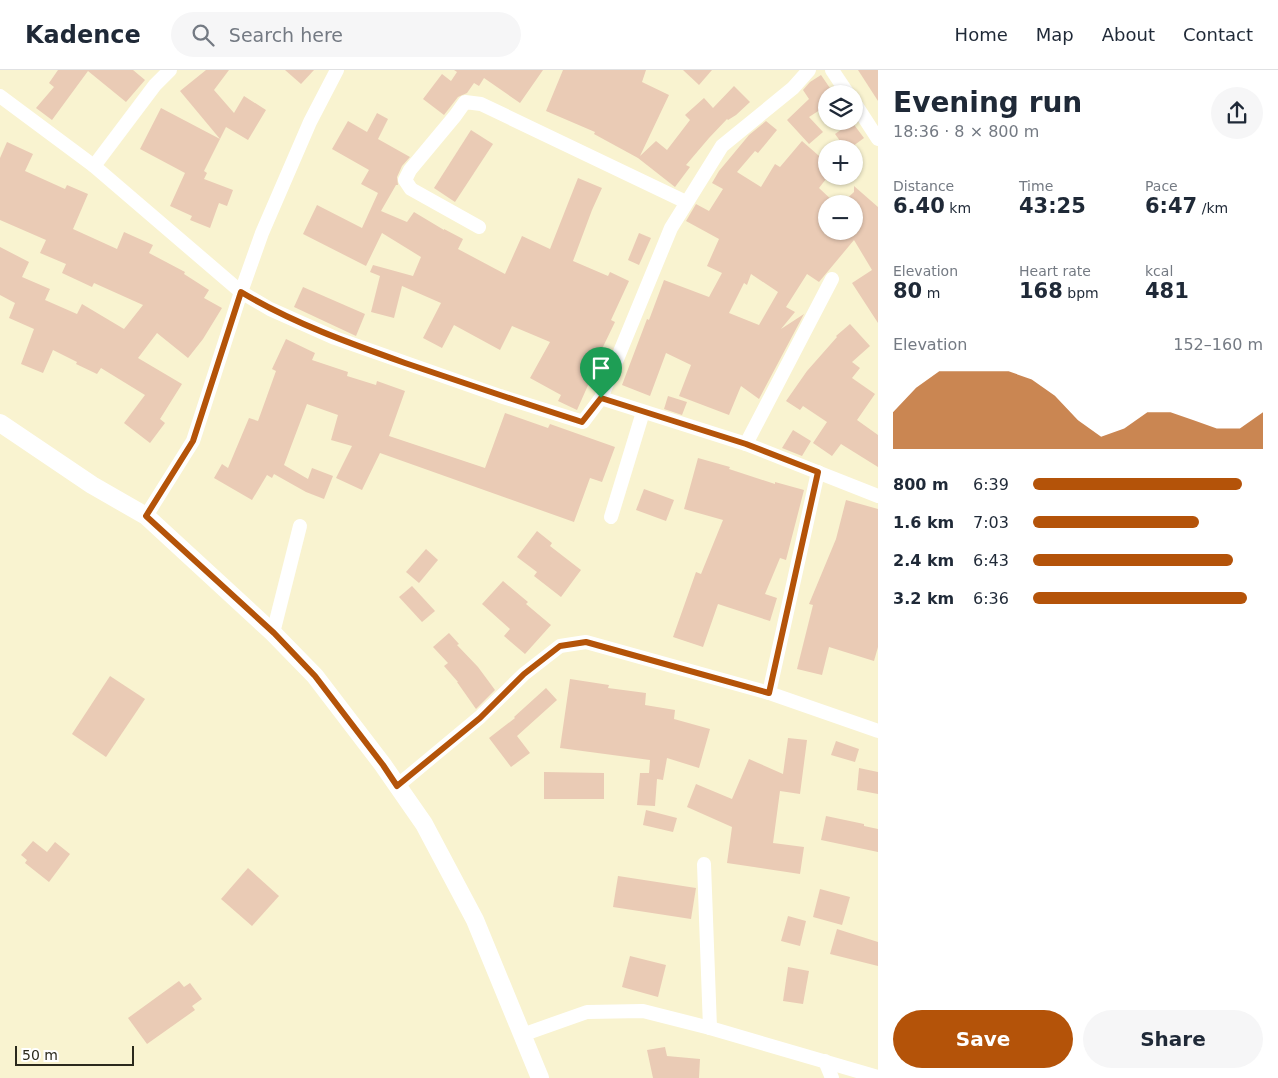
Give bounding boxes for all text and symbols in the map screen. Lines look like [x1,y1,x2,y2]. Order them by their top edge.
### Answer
search box [171,12,521,57]
text: Kadence [25,21,141,49]
icon: search [189,21,217,49]
text: Search here [229,24,343,46]
text: Home [955,24,1008,45]
text: Map [1036,24,1074,45]
text: About [1102,24,1155,45]
text: Contact [1183,24,1253,45]
map controls [818,85,863,240]
button: layers [818,85,863,130]
text: Evening run [893,86,1082,119]
button: share [1211,87,1263,139]
text: 18:36 · 8 × 800 m [893,122,1039,141]
button: + [818,140,863,185]
text: Distance [893,178,954,194]
text: Time [1019,178,1053,194]
text: Pace [1145,178,1178,194]
text: 6.40 [893,194,945,218]
text: 43:25 [1019,194,1086,218]
text: 6:47 [1145,194,1197,218]
button: − [818,195,863,240]
text: km [945,200,971,216]
text: /km [1197,200,1228,216]
text: Elevation [893,263,958,279]
text: Heart rate [1019,263,1091,279]
text: kcal [1145,263,1173,279]
text: 80 [893,279,922,303]
text: 168 [1019,279,1063,303]
text: 481 [1145,279,1189,303]
text: m [922,285,940,301]
text: bpm [1063,285,1099,301]
text: Elevation [893,335,967,354]
text: 152–160 m [1173,335,1263,354]
pin [580,347,622,398]
icon: arrive [587,354,615,382]
text: 800 m [893,475,949,494]
text: 6:39 [973,475,1009,494]
text: 1.6 km [893,513,954,532]
text: 7:03 [973,513,1009,532]
text: 2.4 km [893,551,954,570]
text: 6:43 [973,551,1009,570]
text: 3.2 km [893,589,954,608]
text: 6:36 [973,589,1009,608]
button: Save [893,1010,1073,1068]
button: Share [1083,1010,1263,1068]
scale bar [15,1043,134,1066]
text: 50 m [22,1047,58,1063]

